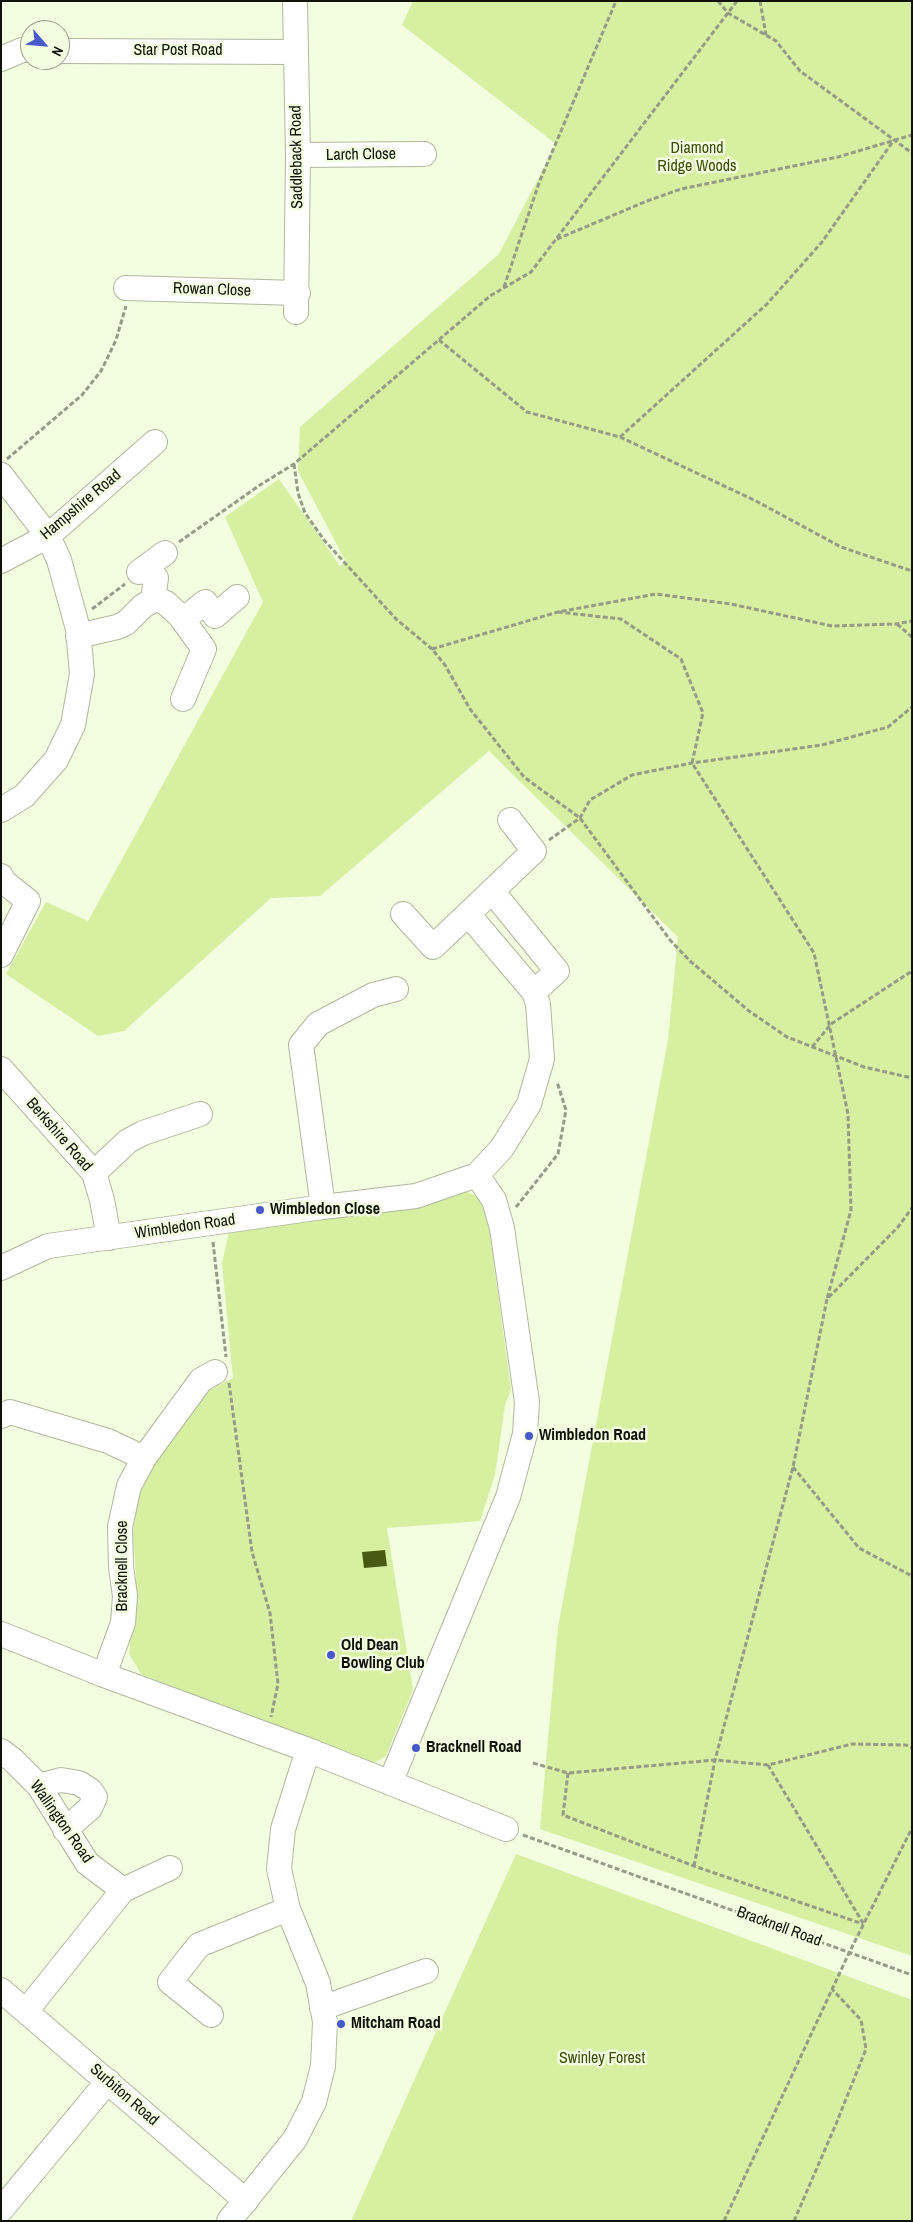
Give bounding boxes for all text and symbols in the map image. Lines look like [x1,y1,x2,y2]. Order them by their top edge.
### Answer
north arrow [20,20,70,70]
street label: Star Post Road [134,41,222,61]
text: N [48,44,67,59]
street label: Saddleback Road [286,105,308,209]
park label: Diamond Ridge Woods [657,139,737,177]
street label: Larch Close [326,145,396,165]
street label: Rowan Close [173,279,251,301]
street label: Hampshire Road [37,466,125,544]
street label: Berkshire Road [22,1094,96,1176]
place label: Wimbledon Close [270,1200,380,1220]
marker: Wimbledon Close [254,1204,266,1216]
street label: Wimbledon Road [133,1210,237,1244]
place label: Wimbledon Road [539,1426,646,1446]
marker: Wimbledon Road [523,1430,535,1442]
street label: Bracknell Close [113,1520,133,1612]
place label: Old Dean Bowling Club [341,1636,425,1674]
marker: Old Dean Bowling Club [325,1649,337,1661]
place label: Bracknell Road [426,1738,522,1758]
marker: Bracknell Road [410,1742,422,1754]
street label: Wallington Road [25,1777,97,1867]
street label: Bracknell Road [734,1903,824,1951]
place label: Mitcham Road [351,2014,441,2034]
marker: Mitcham Road [335,2018,347,2030]
park label: Swinley Forest [559,2049,645,2069]
street label: Surbiton Road [86,2060,162,2130]

